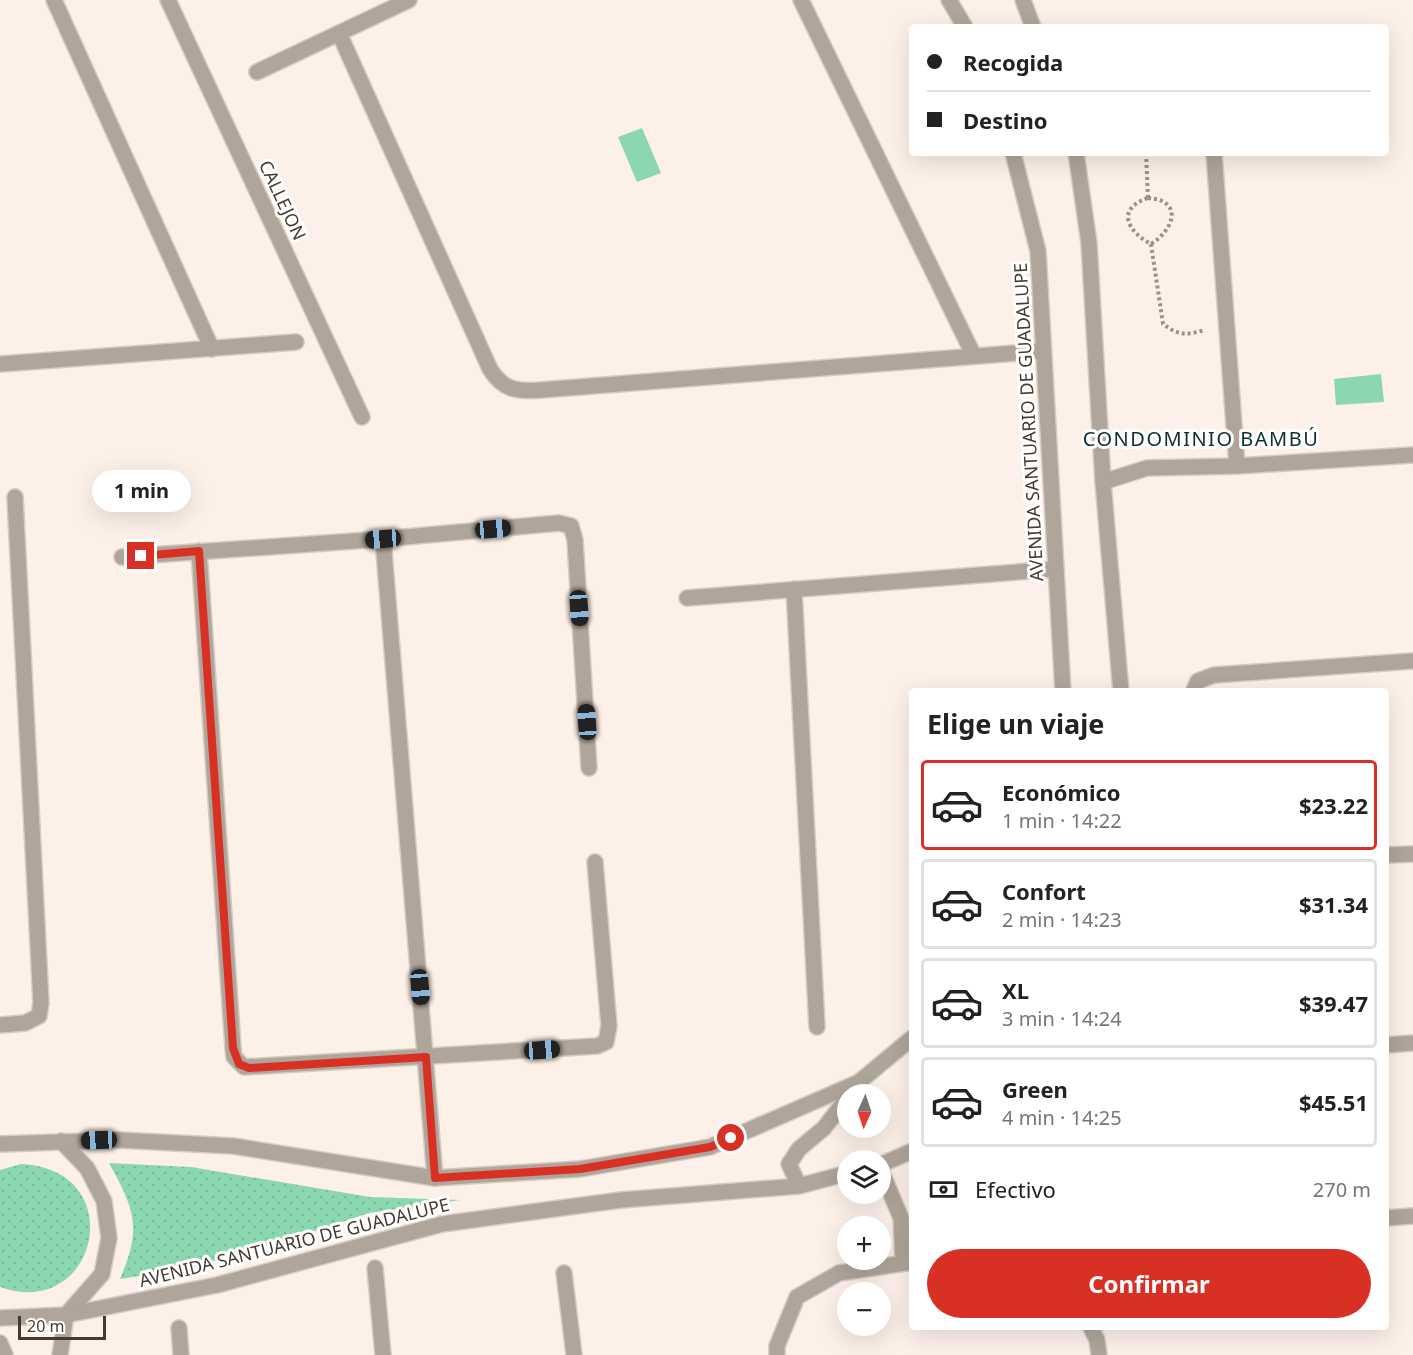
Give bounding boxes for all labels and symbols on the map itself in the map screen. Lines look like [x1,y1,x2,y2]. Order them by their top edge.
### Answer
street label: CALLEJON [254,156,312,244]
street label: AVENIDA SANTUARIO DE GUADALUPE [1008,262,1048,582]
district label: CONDOMINIO BAMBÚ [1083,425,1319,452]
callout: 1 min [92,469,190,511]
car [474,518,512,540]
car [364,529,402,549]
route end [127,542,154,569]
car [569,589,589,627]
car [577,703,597,741]
car [409,968,431,1006]
car [523,1040,561,1060]
north arrow [837,1084,891,1138]
route start [717,1124,744,1151]
car [81,1130,117,1150]
street label: AVENIDA SANTUARIO DE GUADALUPE [136,1192,452,1292]
scale bar [18,1313,106,1340]

